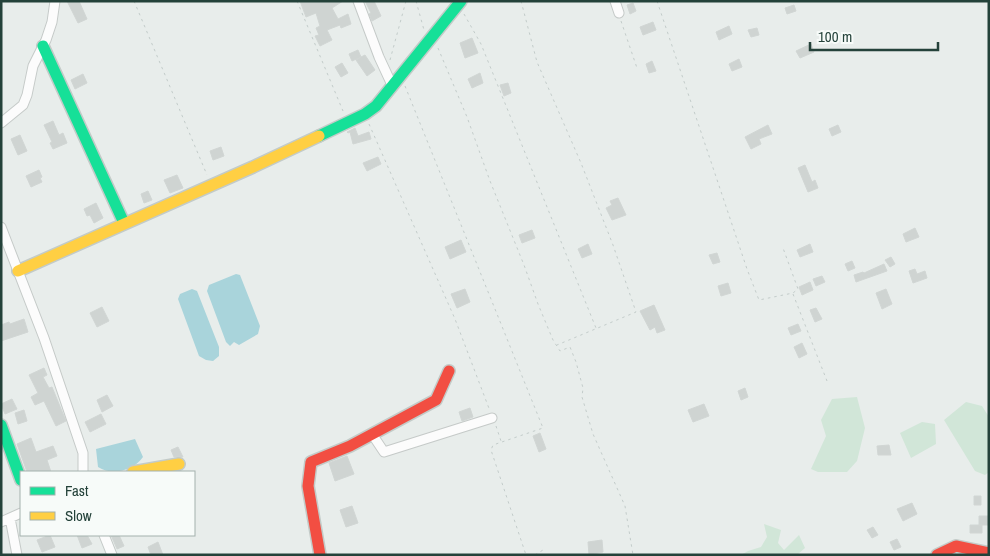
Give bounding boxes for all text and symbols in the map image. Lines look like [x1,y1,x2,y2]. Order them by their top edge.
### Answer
scale bar [810,20,938,52]
text: 100 m [818,26,852,47]
legend [20,471,195,536]
text: Fast [65,480,89,501]
text: Slow [65,505,92,526]

